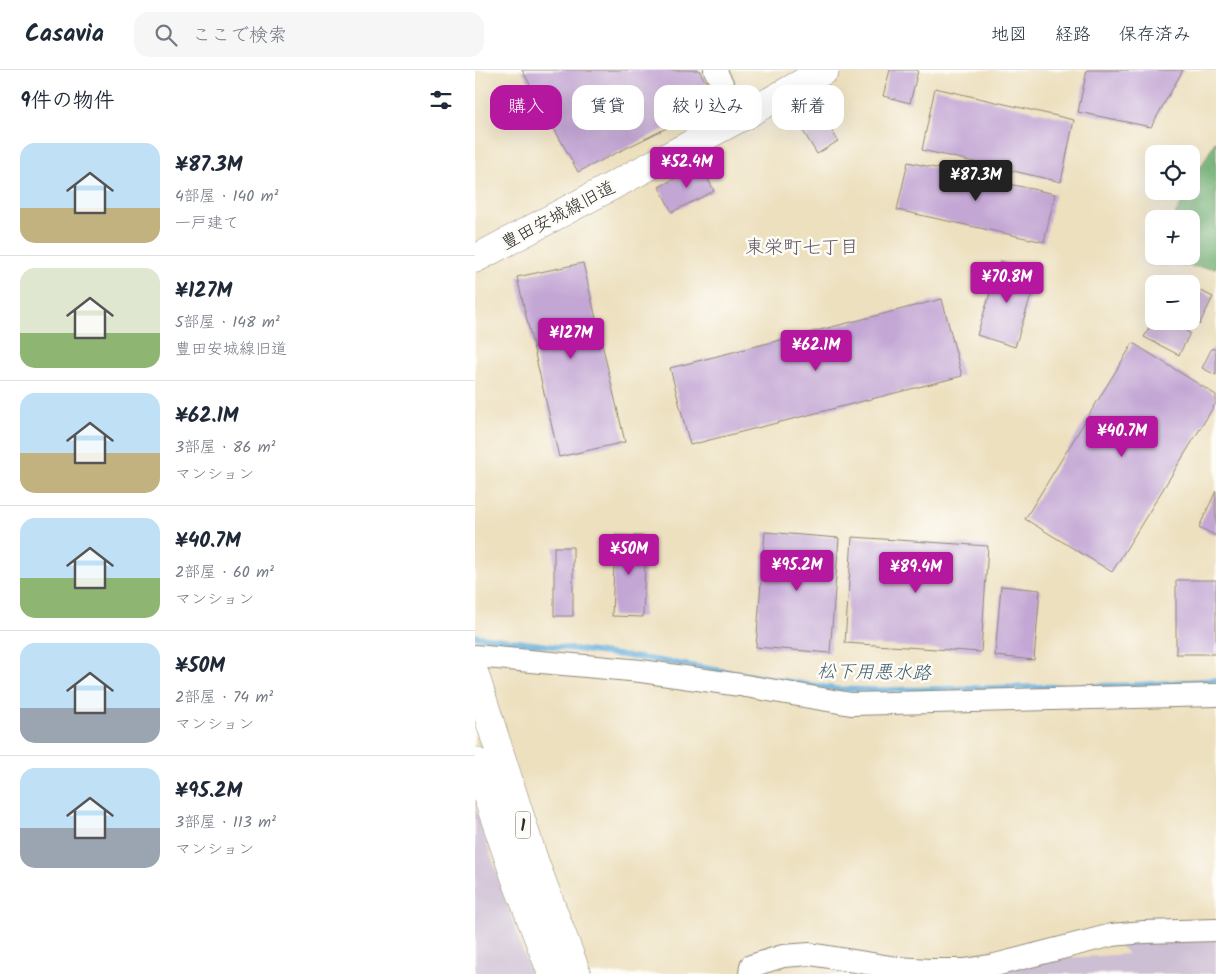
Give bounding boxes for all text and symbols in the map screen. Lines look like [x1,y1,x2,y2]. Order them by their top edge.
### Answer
search box [134,12,484,57]
text: Casavia [25,15,104,54]
icon: search [152,21,180,49]
text: ここで検索 [192,21,287,51]
text: 地図 [991,21,1027,50]
text: 経路 [1055,21,1091,50]
text: 保存済み [1119,21,1191,50]
text: 9件の物件 [20,85,115,118]
chip: 購入 [490,85,562,130]
chip: 賃貸 [572,85,644,130]
chip: 絞り込み [654,85,762,130]
chip: 新着 [772,85,844,130]
icon: filters [427,86,455,114]
map controls [1145,145,1200,330]
button: locate [1145,145,1200,200]
pin: ¥52.4M [646,146,728,189]
text: ¥87.3M [175,149,243,182]
text: ¥52.4M [661,150,713,175]
pin: ¥87.3M [935,160,1017,202]
icon: home [60,163,120,223]
text: ¥87.3M [950,163,1002,188]
street label: 豊田安城線旧道 [496,174,621,259]
text: 4部屋 · 140 m² [175,184,278,209]
button: + [1145,210,1200,265]
text: 一戸建て [175,211,239,236]
district label: 東栄町七丁目 [745,233,859,263]
pin: ¥70.8M [966,262,1048,304]
text: ¥70.8M [982,265,1032,290]
text: ¥127M [175,275,232,308]
button: − [1145,275,1200,330]
icon: home [60,288,120,348]
text: 5部屋 · 148 m² [175,310,280,335]
pin: ¥127M [536,318,606,360]
text: ¥127M [549,321,593,346]
pin: ¥62.1M [775,330,857,372]
text: ¥62.1M [792,333,840,358]
text: 豊田安城線旧道 [175,337,287,362]
text: ¥62.1M [175,400,239,433]
icon: home [60,413,120,473]
pin: ¥40.7M [1081,416,1163,458]
text: ¥40.7M [1097,419,1147,444]
text: 3部屋 · 86 m² [175,435,275,460]
text: マンション [175,462,254,487]
text: ¥40.7M [175,525,241,558]
pin: ¥50M [599,534,659,576]
text: ¥50M [610,537,648,562]
icon: home [60,538,120,598]
pin: ¥95.2M [756,550,838,592]
pin: ¥89.4M [875,552,957,594]
text: ¥95.2M [771,553,823,578]
text: ¥89.4M [890,555,942,580]
text: 2部屋 · 60 m² [175,560,274,585]
text: マンション [175,587,254,612]
text: ¥50M [175,650,225,683]
water label: 松下用悪水路 [817,657,932,689]
icon: home [60,663,120,723]
text: 2部屋 · 74 m² [175,685,273,710]
text: マンション [175,712,254,737]
text: ¥95.2M [175,775,242,808]
icon: home [60,788,120,848]
text: 3部屋 · 113 m² [175,810,276,835]
road number: 1 [515,812,531,838]
text: マンション [175,837,254,862]

